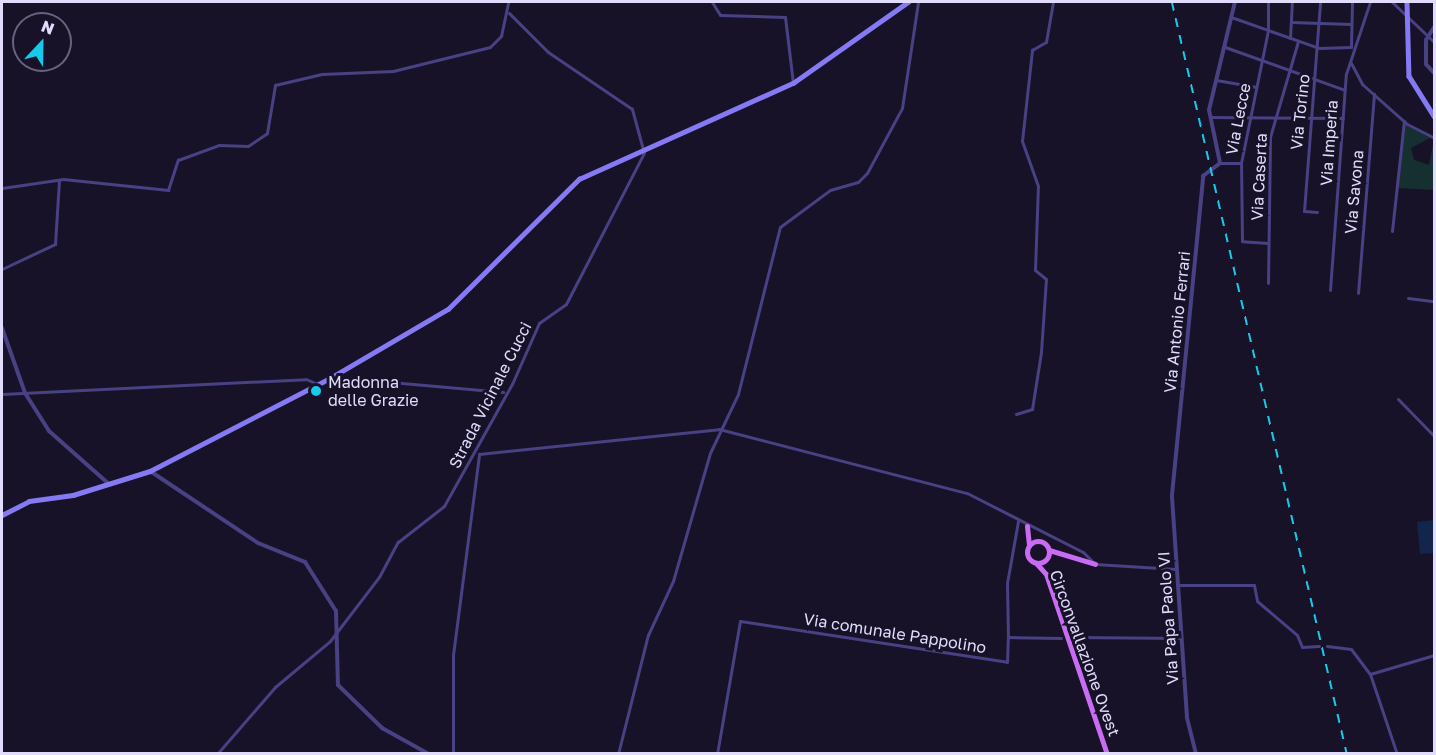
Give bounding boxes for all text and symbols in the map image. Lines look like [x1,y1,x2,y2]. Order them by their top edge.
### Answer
north arrow [12,12,72,72]
text: N [39,16,57,39]
street label: Via Torino [1286,73,1314,151]
street label: Via Lecce [1222,81,1254,157]
street label: Via Imperia [1316,99,1342,187]
street label: Via Caserta [1247,133,1271,221]
street label: Via Savona [1341,149,1367,235]
street label: Via Antonio Ferrari [1160,250,1194,394]
street label: Strada Vicinale Cucci [445,319,535,471]
place label: Madonna delle Grazie [328,372,419,410]
marker: Madonna delle Grazie [309,384,323,398]
street label: Via Papa Paolo VI [1154,551,1182,685]
street label: Circonvallazione Ovest [1046,567,1124,739]
street label: Via comunale Pappolino [802,609,988,657]

